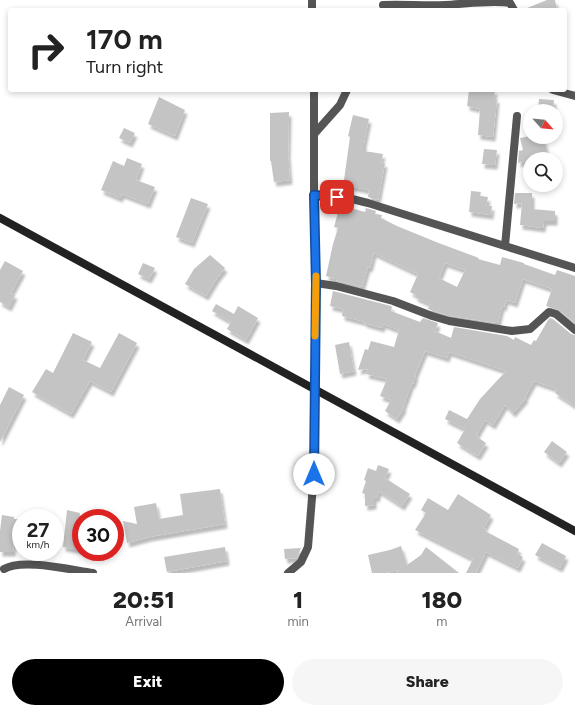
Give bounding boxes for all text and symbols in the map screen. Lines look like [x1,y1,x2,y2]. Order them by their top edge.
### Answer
text: 170 m [86,22,163,56]
icon: right [20,24,72,76]
text: Turn right [86,56,163,78]
north arrow [523,104,563,144]
map controls [523,104,563,192]
button: search [523,152,563,192]
pin [320,180,354,214]
icon: arrive [326,186,348,208]
position arrow [293,453,335,495]
speed limit sign: 30 [72,509,124,561]
text: 27 [27,518,49,542]
text: km/h [27,538,49,551]
text: 20:51 [113,585,175,614]
text: 1 [293,585,303,614]
text: 180 [422,585,462,614]
text: Arrival [125,614,162,629]
text: min [287,614,309,629]
text: m [436,614,447,629]
button: Exit [12,659,284,705]
button: Share [292,659,563,705]

